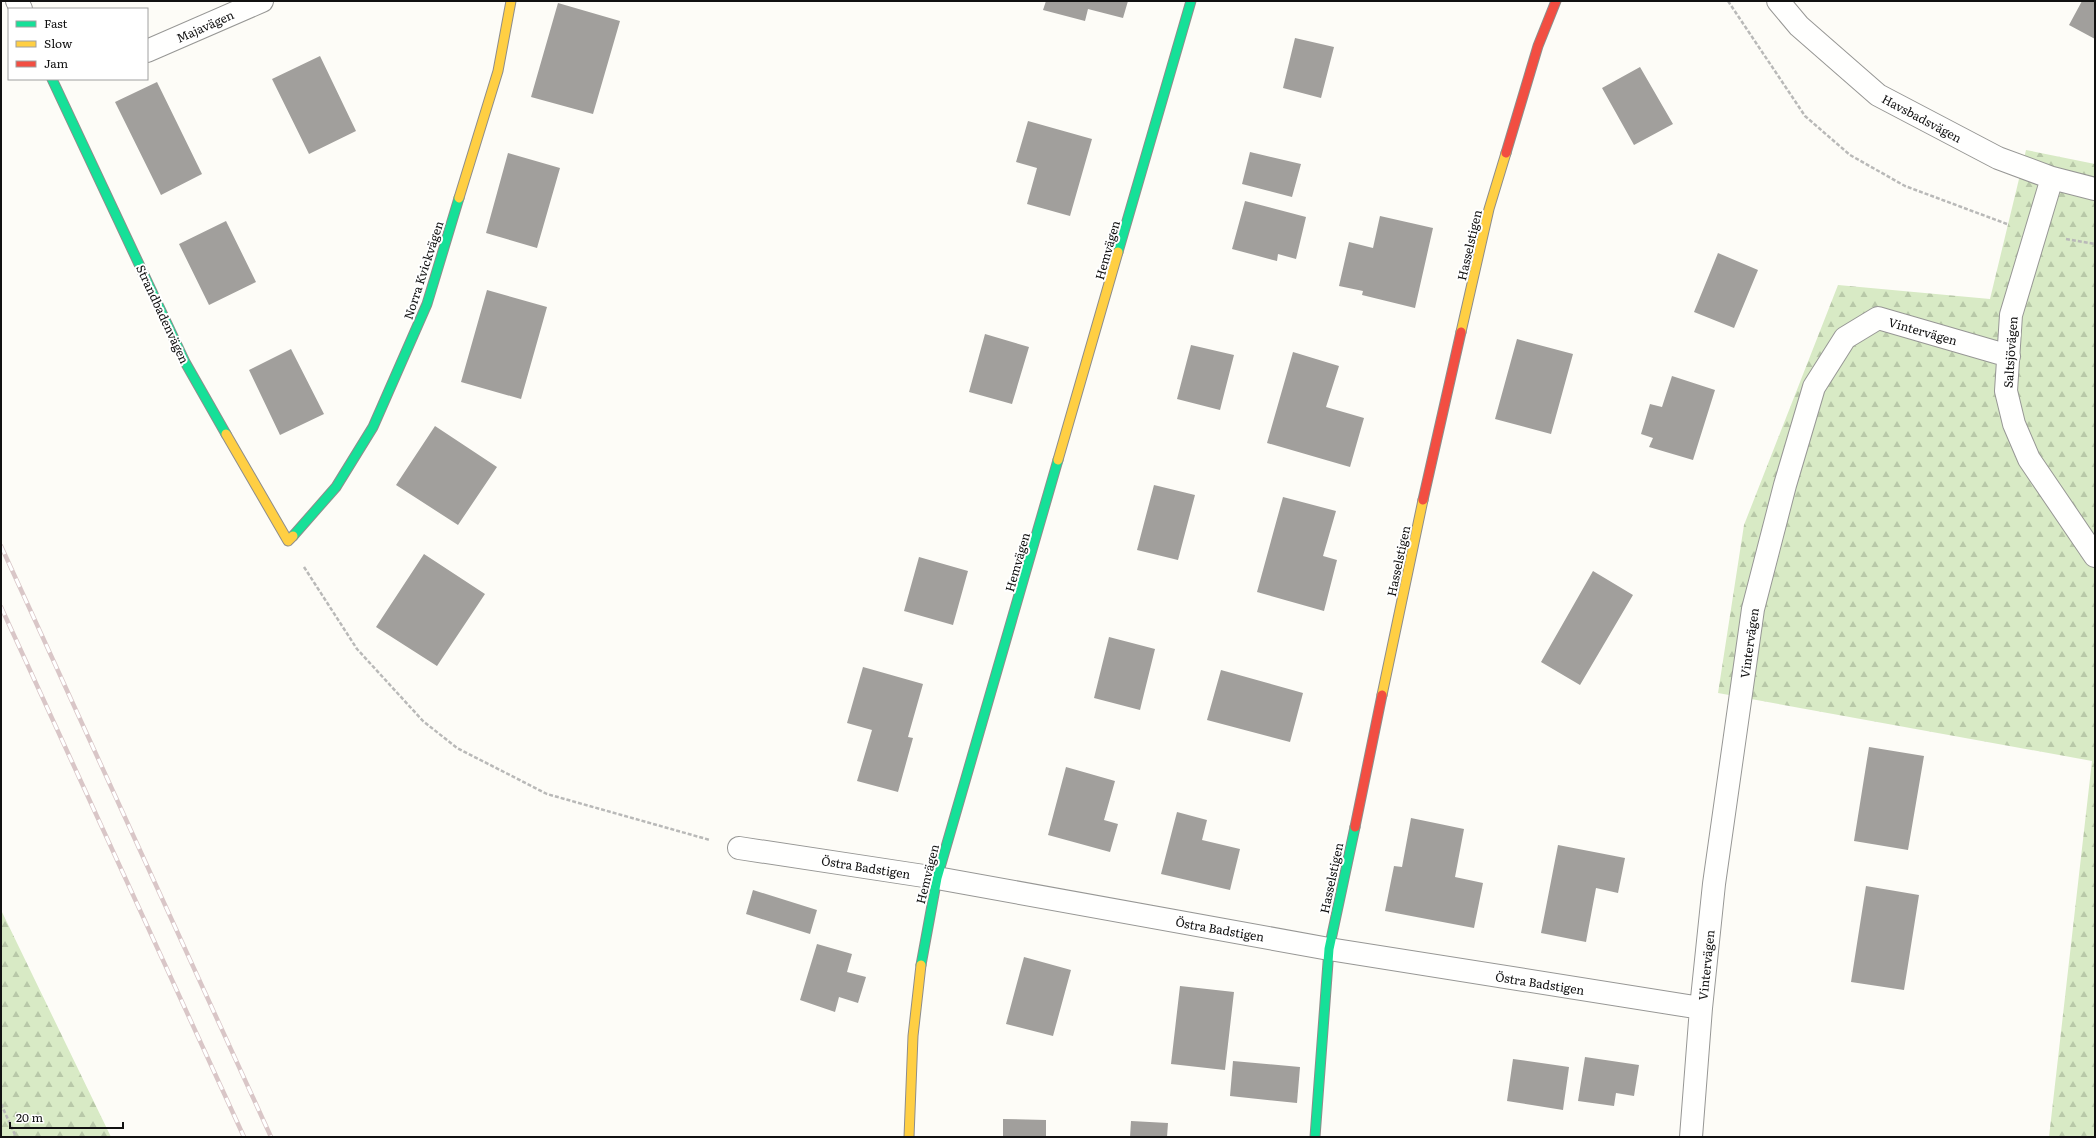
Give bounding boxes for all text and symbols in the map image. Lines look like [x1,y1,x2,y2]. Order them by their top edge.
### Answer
street label: Majavägen [173,5,237,47]
legend [8,8,148,80]
text: Fast [44,14,68,32]
text: Slow [44,34,73,52]
text: Jam [44,54,69,72]
street label: Havsbadsvägen [1879,89,1965,147]
street label: Hasselstigen [1452,208,1486,282]
street label: Norra Kvickvägen [399,218,447,322]
street label: Hemvägen [1090,218,1124,282]
street label: Strandbadenvägen [132,262,194,366]
street label: Vintervägen [1887,313,1960,349]
street label: Saltsjövägen [1999,315,2021,388]
street label: Hasselstigen [1382,524,1414,598]
street label: Hemvägen [1000,530,1034,594]
street label: Vintervägen [1735,607,1763,679]
street label: Hasselstigen [1315,841,1347,915]
street label: Hemvägen [911,842,943,906]
street label: Östra Badstigen [820,851,912,883]
street label: Östra Badstigen [1174,912,1266,946]
street label: Vintervägen [1693,929,1719,1001]
street label: Östra Badstigen [1494,967,1586,999]
scale bar [10,1104,123,1130]
text: 20 m [16,1108,43,1126]

